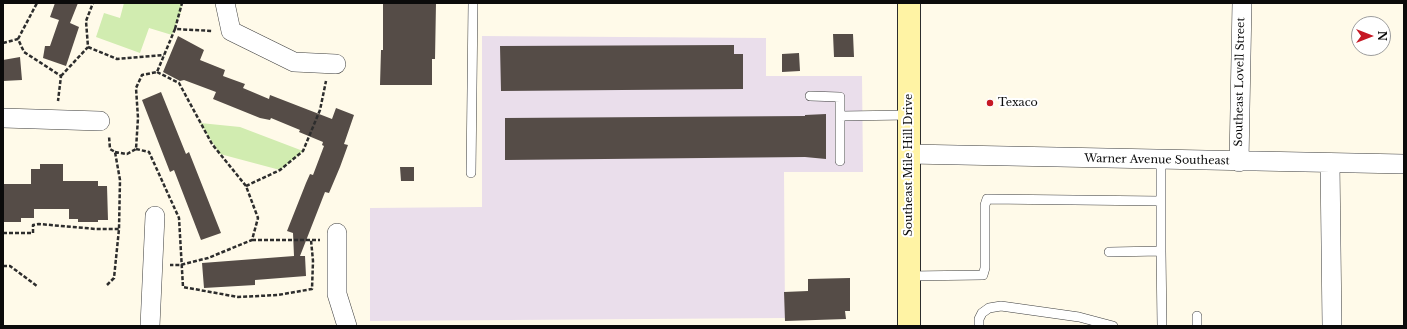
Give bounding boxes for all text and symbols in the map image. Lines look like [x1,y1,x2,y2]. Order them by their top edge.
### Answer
north arrow [1351,16,1391,56]
street label: Southeast Lovell Street [1232,17,1248,147]
text: N [1375,31,1389,41]
street label: Southeast Mile Hill Drive [902,94,916,236]
place label: Texaco [998,96,1038,110]
marker: Texaco [985,98,995,108]
street label: Warner Avenue Southeast [1084,152,1230,168]

